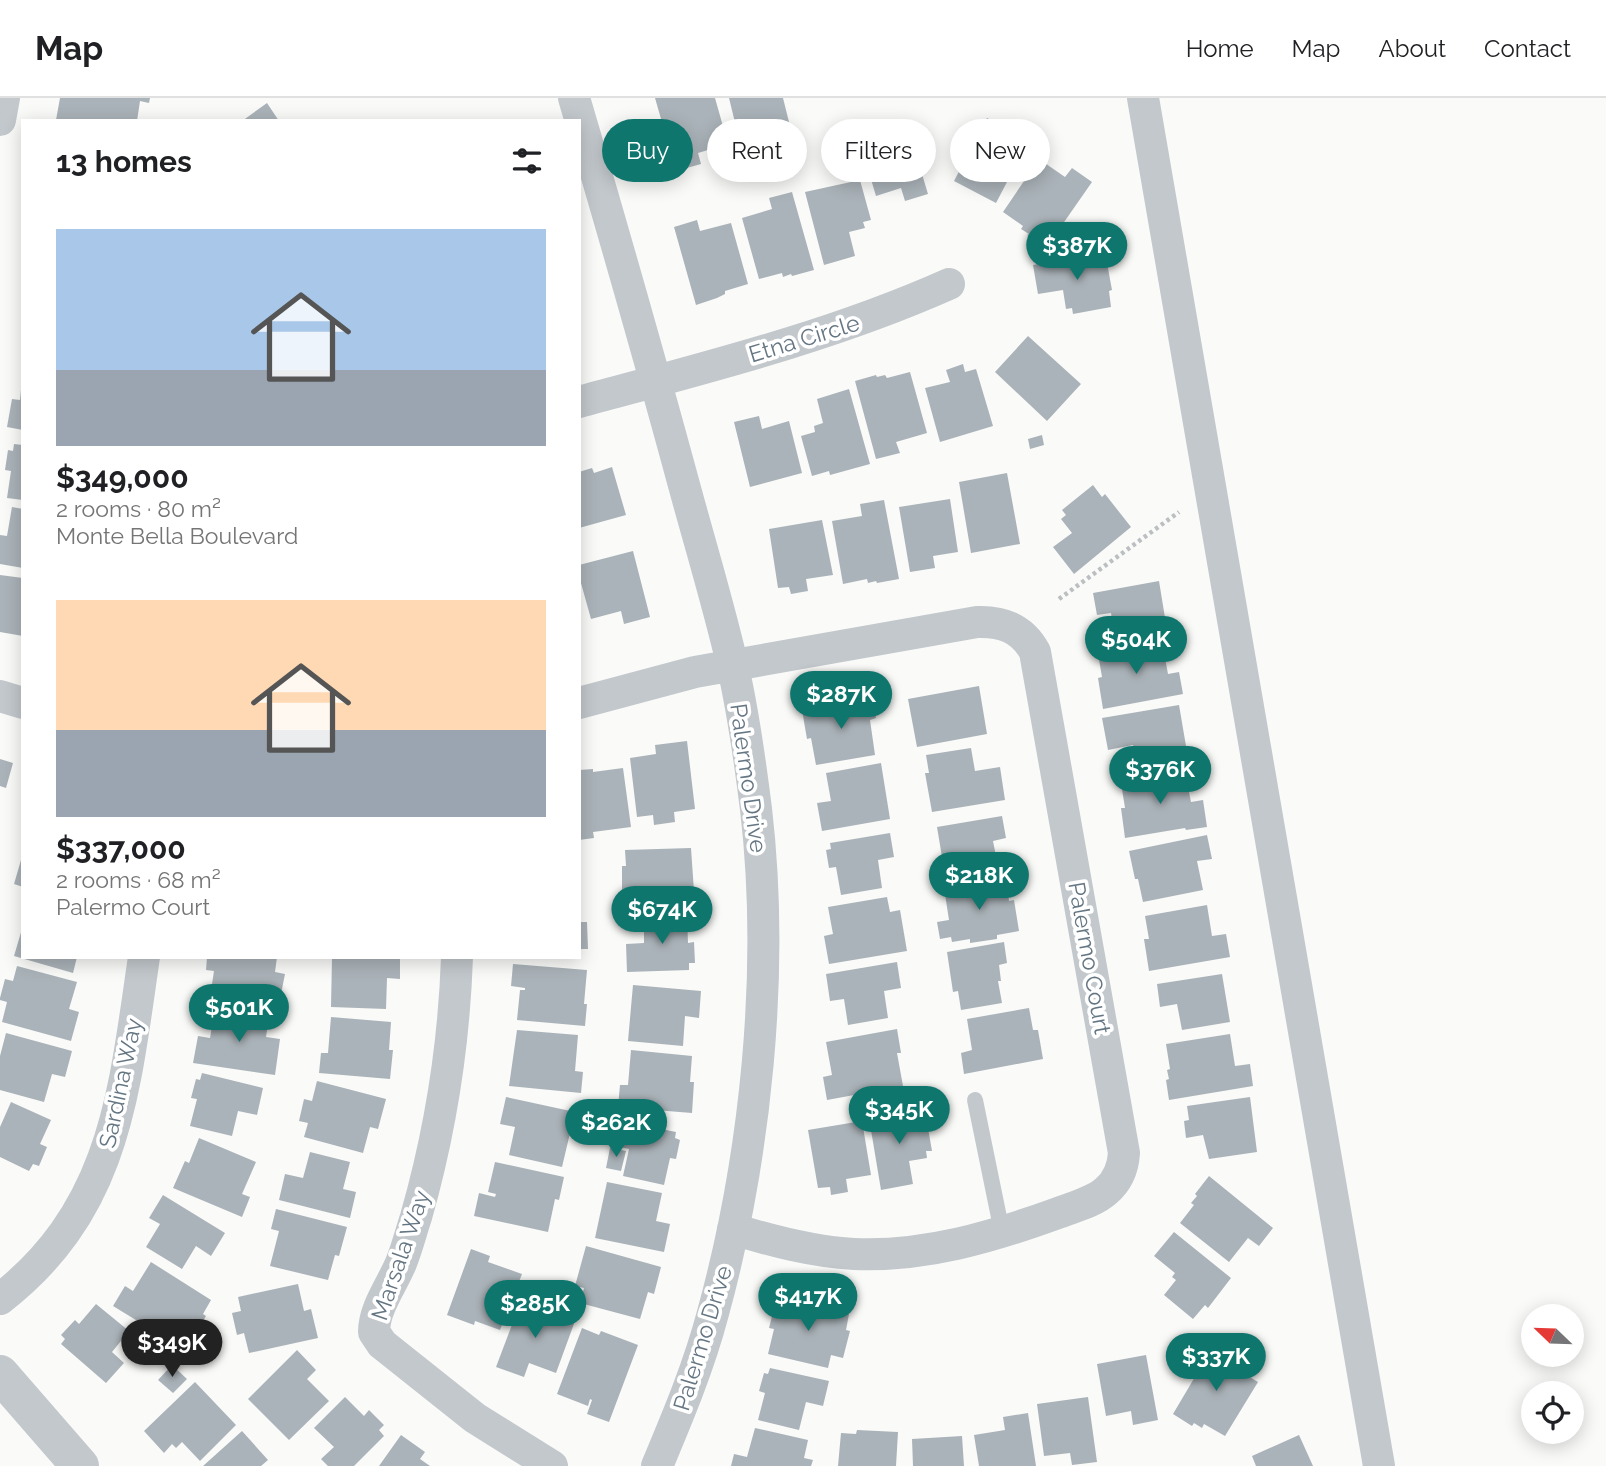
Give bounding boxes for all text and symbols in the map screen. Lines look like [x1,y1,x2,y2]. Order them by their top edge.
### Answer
text: Map [35,29,103,68]
text: Home [1186,34,1254,63]
text: Map [1292,34,1340,63]
text: About [1378,34,1446,63]
text: Contact [1484,34,1571,63]
chip: Buy [602,119,693,182]
chip: Rent [707,119,807,182]
chip: Filters [821,119,936,182]
chip: New [950,119,1050,182]
icon: filters [508,142,546,180]
text: 13 homes [56,144,192,179]
pin: $387K [1028,222,1126,282]
text: $387K [1042,231,1112,258]
icon: home [238,274,364,400]
street label: Etna Circle [745,308,863,368]
text: $349,000 [56,460,189,495]
text: 2 rooms · 80 m² [56,495,221,522]
text: Monte Bella Boulevard [56,522,298,549]
pin: $504K [1087,616,1185,676]
text: $504K [1101,625,1171,652]
icon: home [238,645,364,771]
pin: $287K [792,672,890,731]
text: $287K [806,680,876,707]
street label: Palermo Drive [725,702,773,854]
pin: $376K [1111,746,1209,806]
text: $376K [1125,755,1195,782]
text: $337,000 [56,831,186,866]
pin: $218K [930,852,1028,912]
text: $218K [945,861,1013,888]
text: 2 rooms · 68 m² [56,866,221,893]
street label: Palermo Court [1063,880,1117,1037]
pin: $674K [613,886,711,946]
text: Palermo Court [56,893,210,920]
text: $674K [627,895,697,922]
pin: $501K [190,984,288,1044]
text: $501K [205,993,273,1020]
street label: Sardina Way [93,1016,147,1150]
pin: $345K [850,1086,948,1146]
text: $345K [865,1095,933,1122]
pin: $262K [567,1100,665,1159]
text: $262K [581,1108,651,1135]
street label: Marsala Way [365,1186,435,1324]
street label: Palermo Drive [667,1262,737,1414]
pin: $417K [759,1274,857,1333]
pin: $285K [486,1280,584,1340]
text: $417K [774,1282,842,1309]
text: $285K [500,1289,570,1316]
north arrow [1521,1304,1584,1367]
map controls [1521,1304,1584,1444]
pin: $349K [123,1320,221,1379]
text: $349K [137,1328,207,1355]
pin: $337K [1167,1334,1265,1393]
text: $337K [1182,1342,1250,1369]
button: locate [1521,1381,1584,1444]

